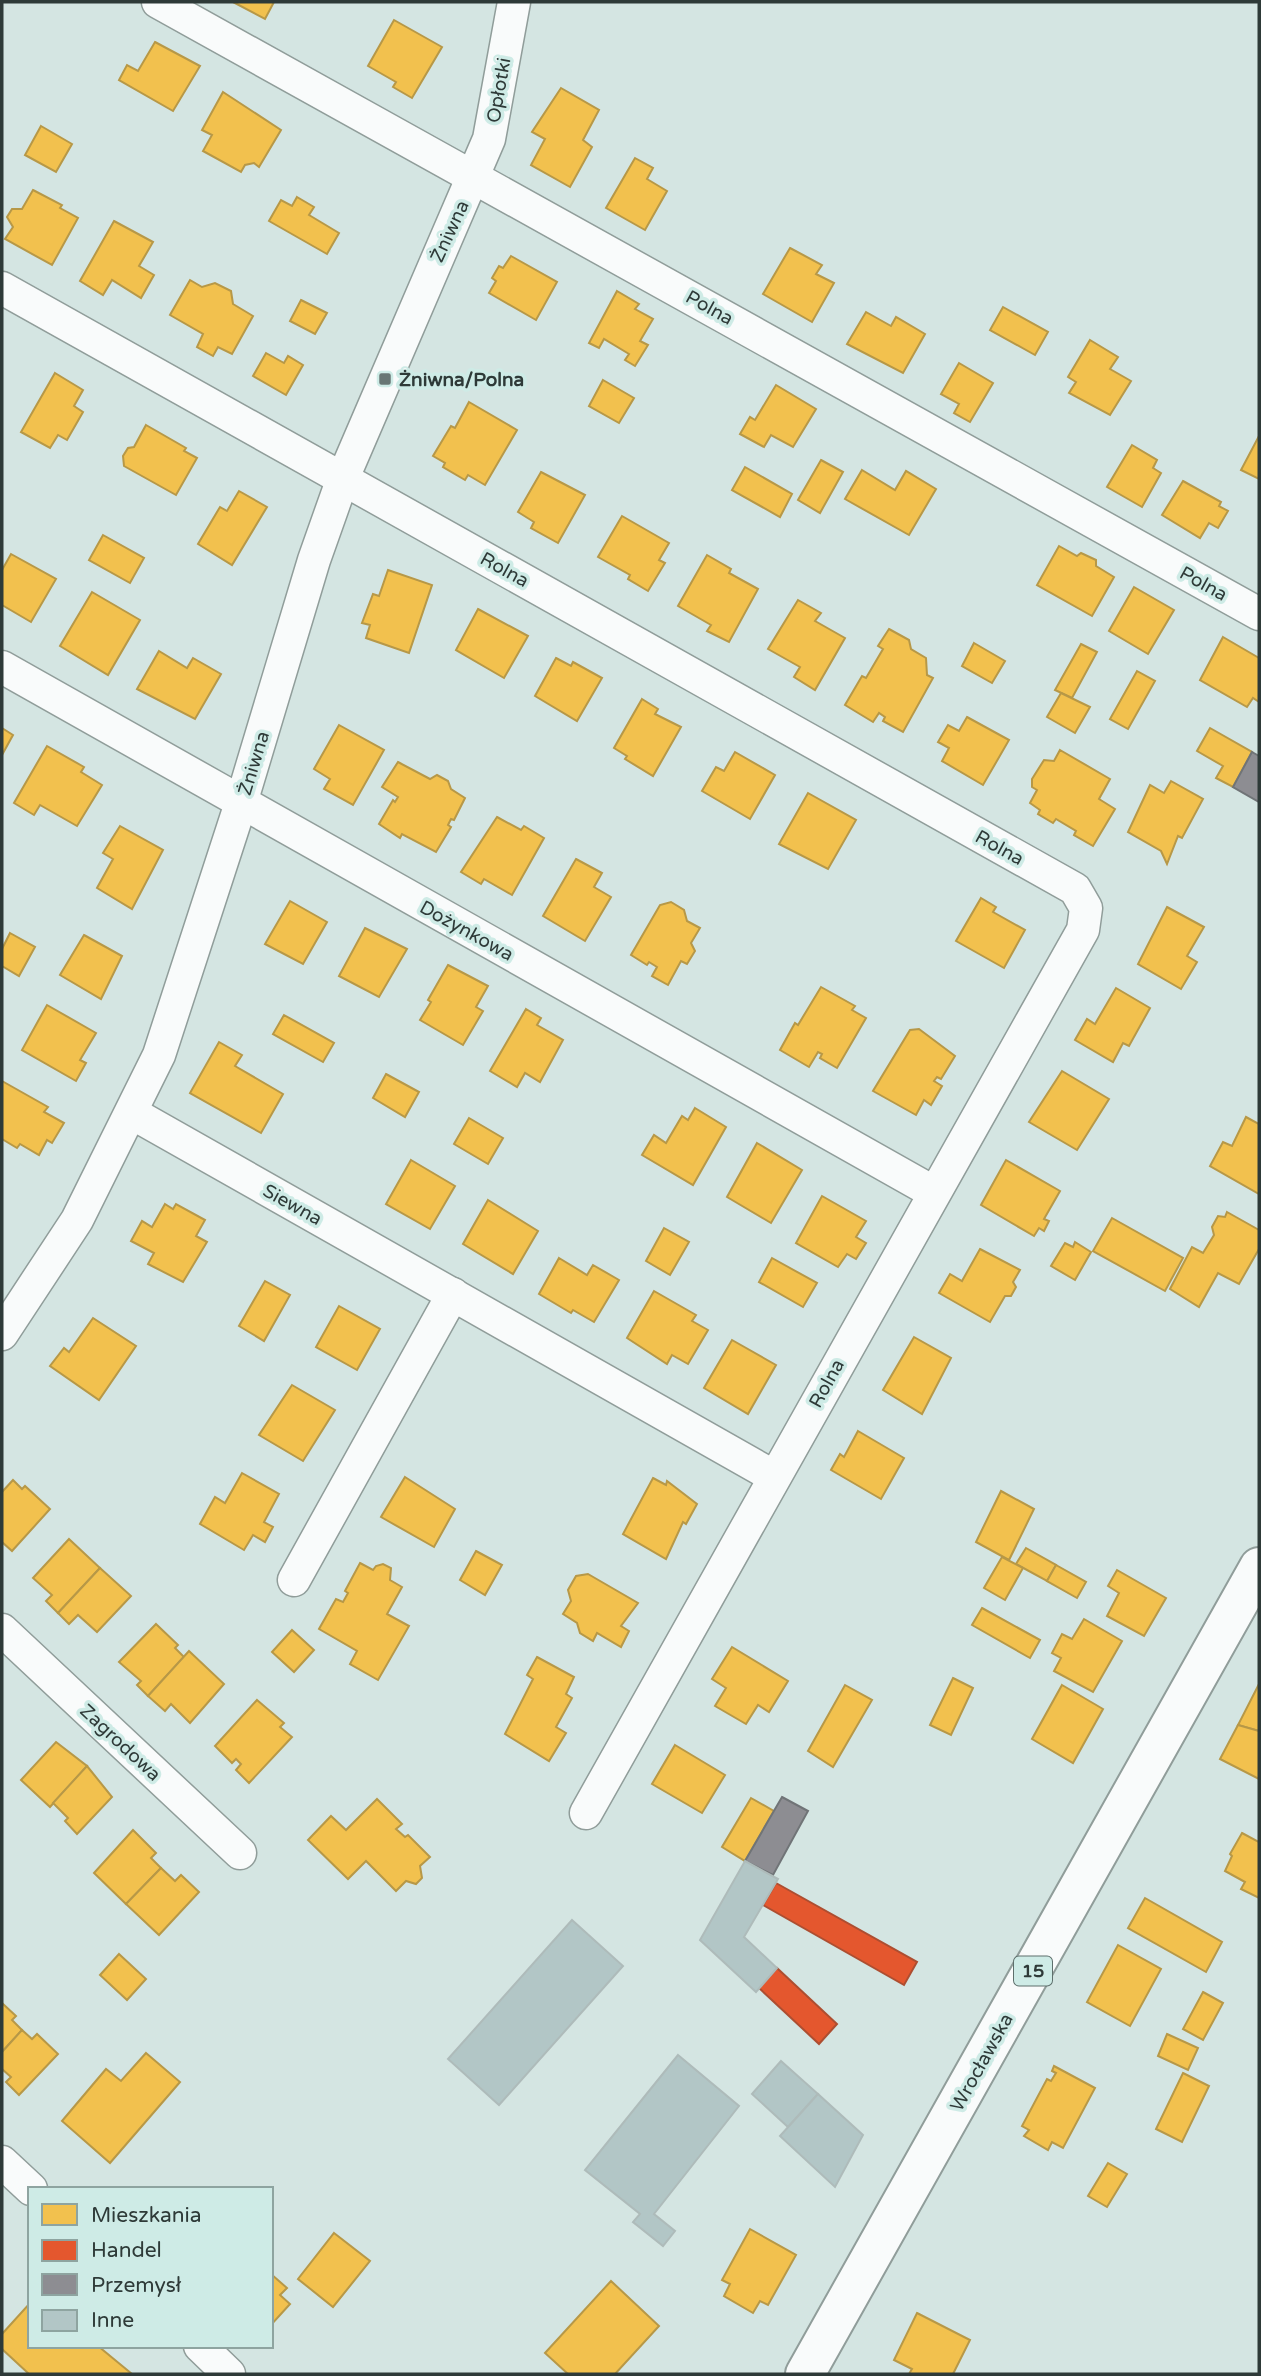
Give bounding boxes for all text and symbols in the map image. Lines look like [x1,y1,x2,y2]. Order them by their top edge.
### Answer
street label: Opłotki [482,56,516,125]
street label: Żniwna [426,197,474,266]
street label: Polna [682,286,737,330]
place label: Żniwna/Polna [399,369,524,391]
marker: Żniwna/Polna [377,371,393,387]
street label: Rolna [476,548,533,592]
street label: Polna [1176,562,1231,606]
street label: Żniwna [234,729,274,798]
street label: Rolna [971,826,1028,870]
street label: Dożynkowa [416,896,517,966]
street label: Siewna [259,1180,326,1230]
street label: Rolna [805,1355,849,1412]
street label: Zagrodowa [75,1700,165,1786]
road number: 15 [1014,1956,1052,1985]
street label: Wrocławska [946,2010,1018,2115]
legend [28,2187,273,2348]
text: Mieszkania [91,2203,202,2228]
text: Handel [91,2238,162,2263]
text: Przemysł [91,2273,182,2298]
text: Inne [91,2308,134,2333]

